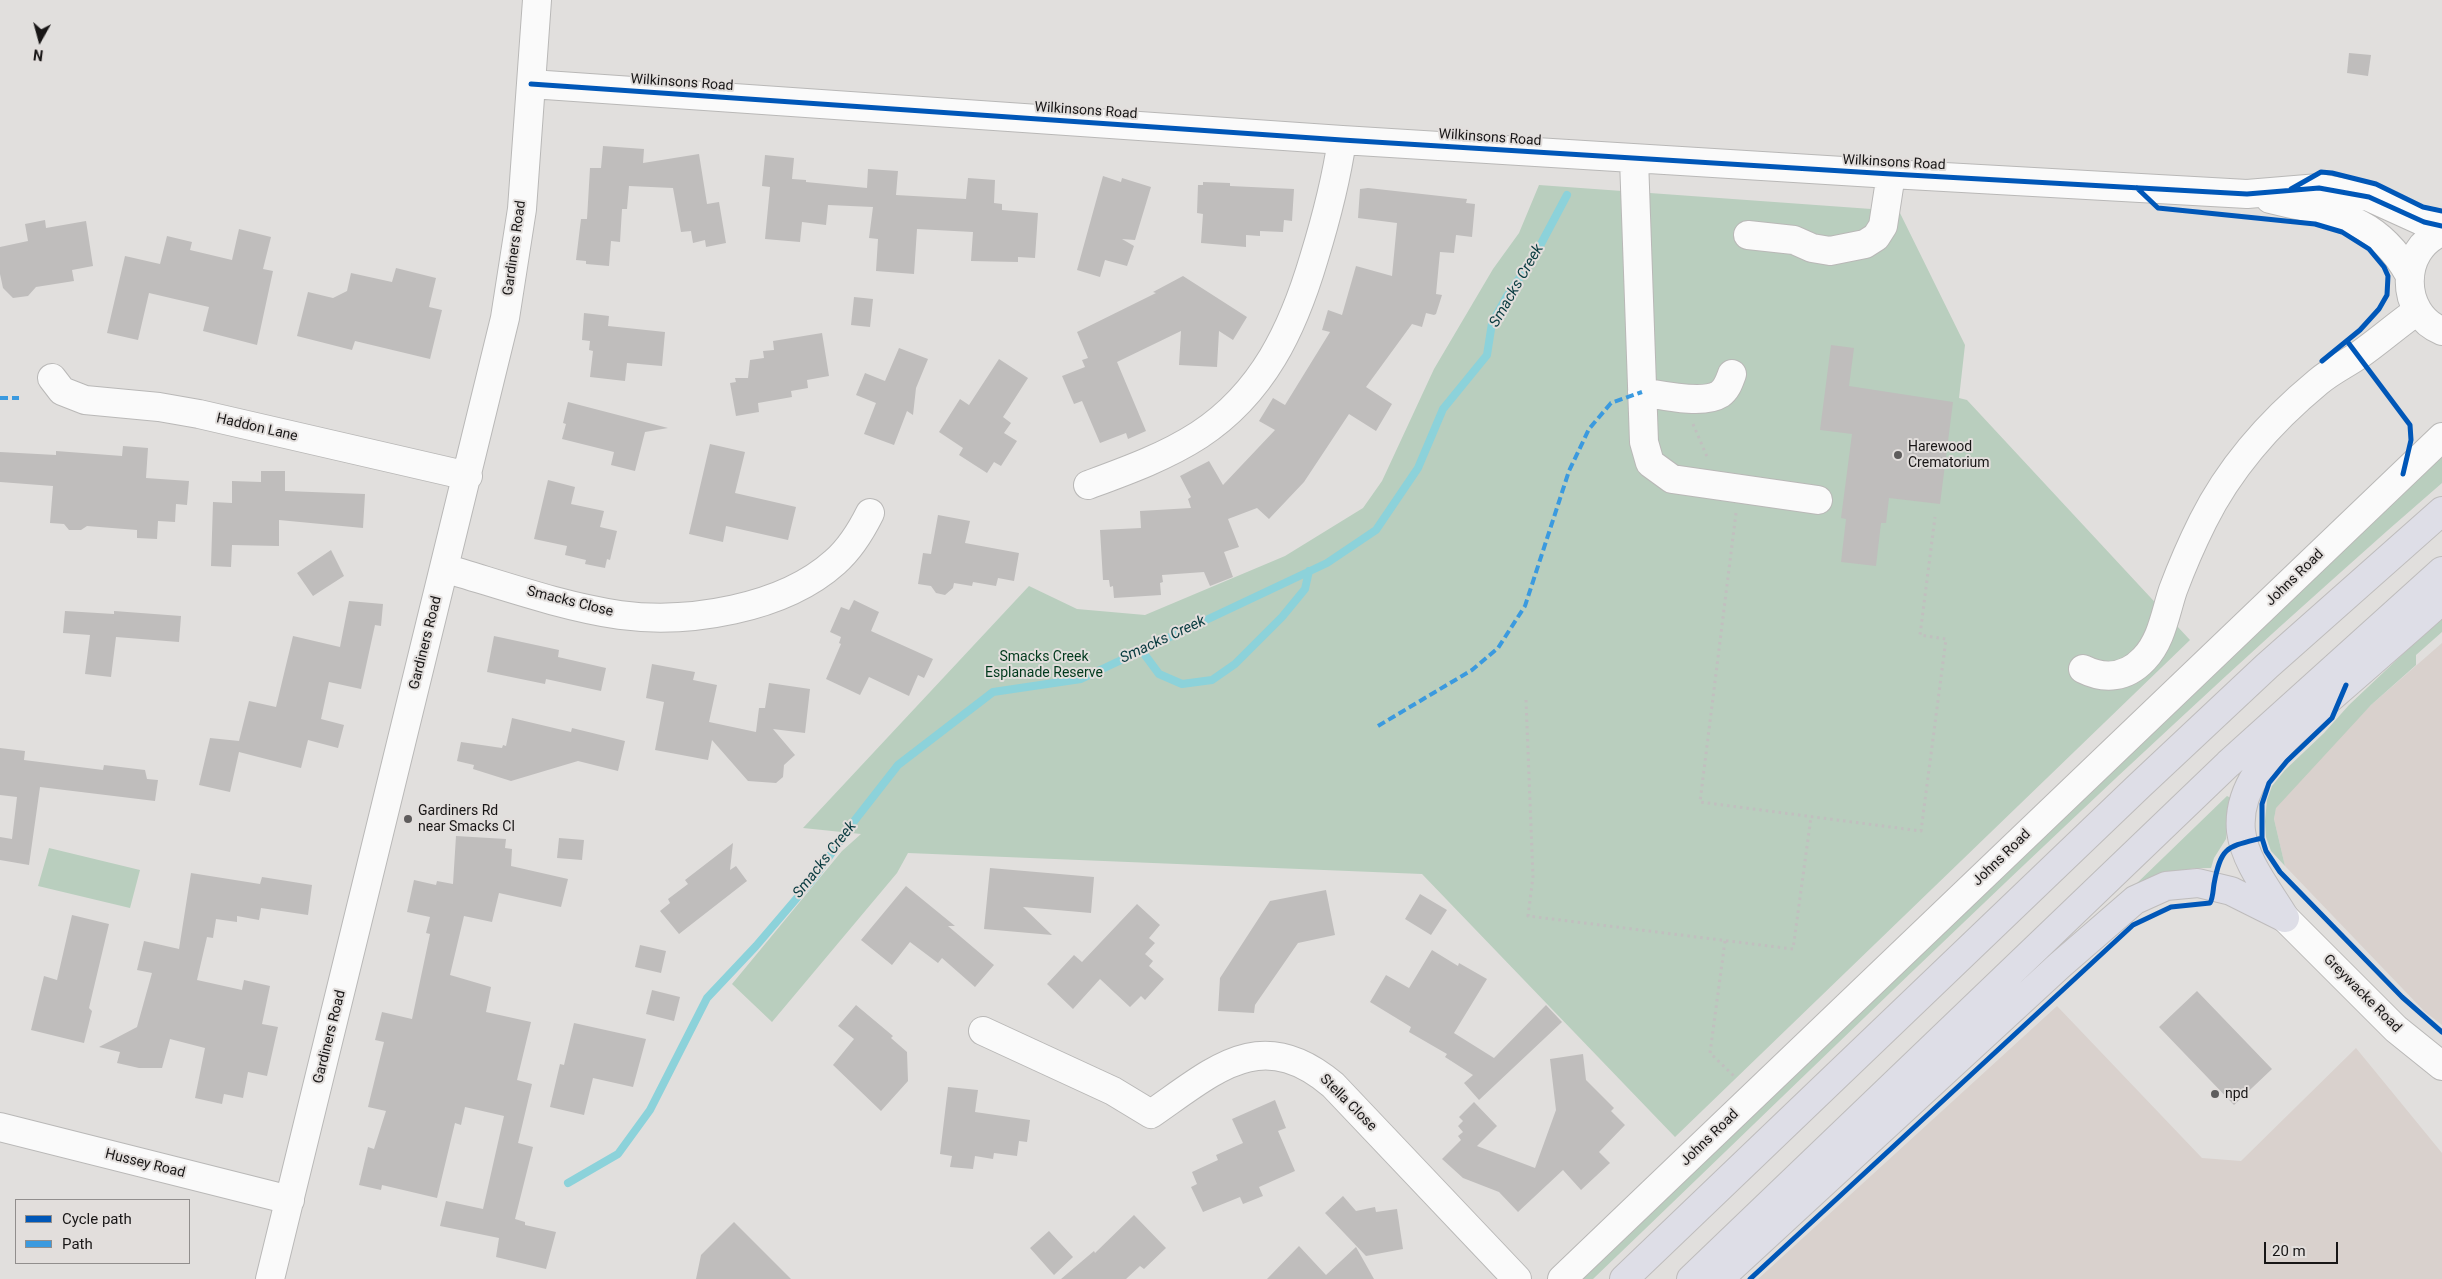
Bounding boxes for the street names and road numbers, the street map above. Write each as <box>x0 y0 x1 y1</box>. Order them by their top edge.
street label: Wilkinsons Road <box>630 71 734 95</box>
street label: Wilkinsons Road <box>1034 99 1138 123</box>
street label: Wilkinsons Road <box>1438 126 1542 150</box>
street label: Wilkinsons Road <box>1842 152 1946 174</box>
street label: Gardiners Road <box>500 199 530 297</box>
street label: Haddon Lane <box>215 410 299 446</box>
street label: Johns Road <box>2263 546 2327 610</box>
street label: Smacks Close <box>525 583 615 621</box>
street label: Gardiners Road <box>406 594 446 692</box>
street label: Johns Road <box>1970 826 2034 890</box>
street label: Greywacke Road <box>2319 951 2405 1037</box>
street label: Gardiners Road <box>310 988 350 1086</box>
street label: Stella Close <box>1316 1071 1380 1135</box>
street label: Johns Road <box>1678 1106 1742 1170</box>
street label: Hussey Road <box>103 1146 187 1182</box>

